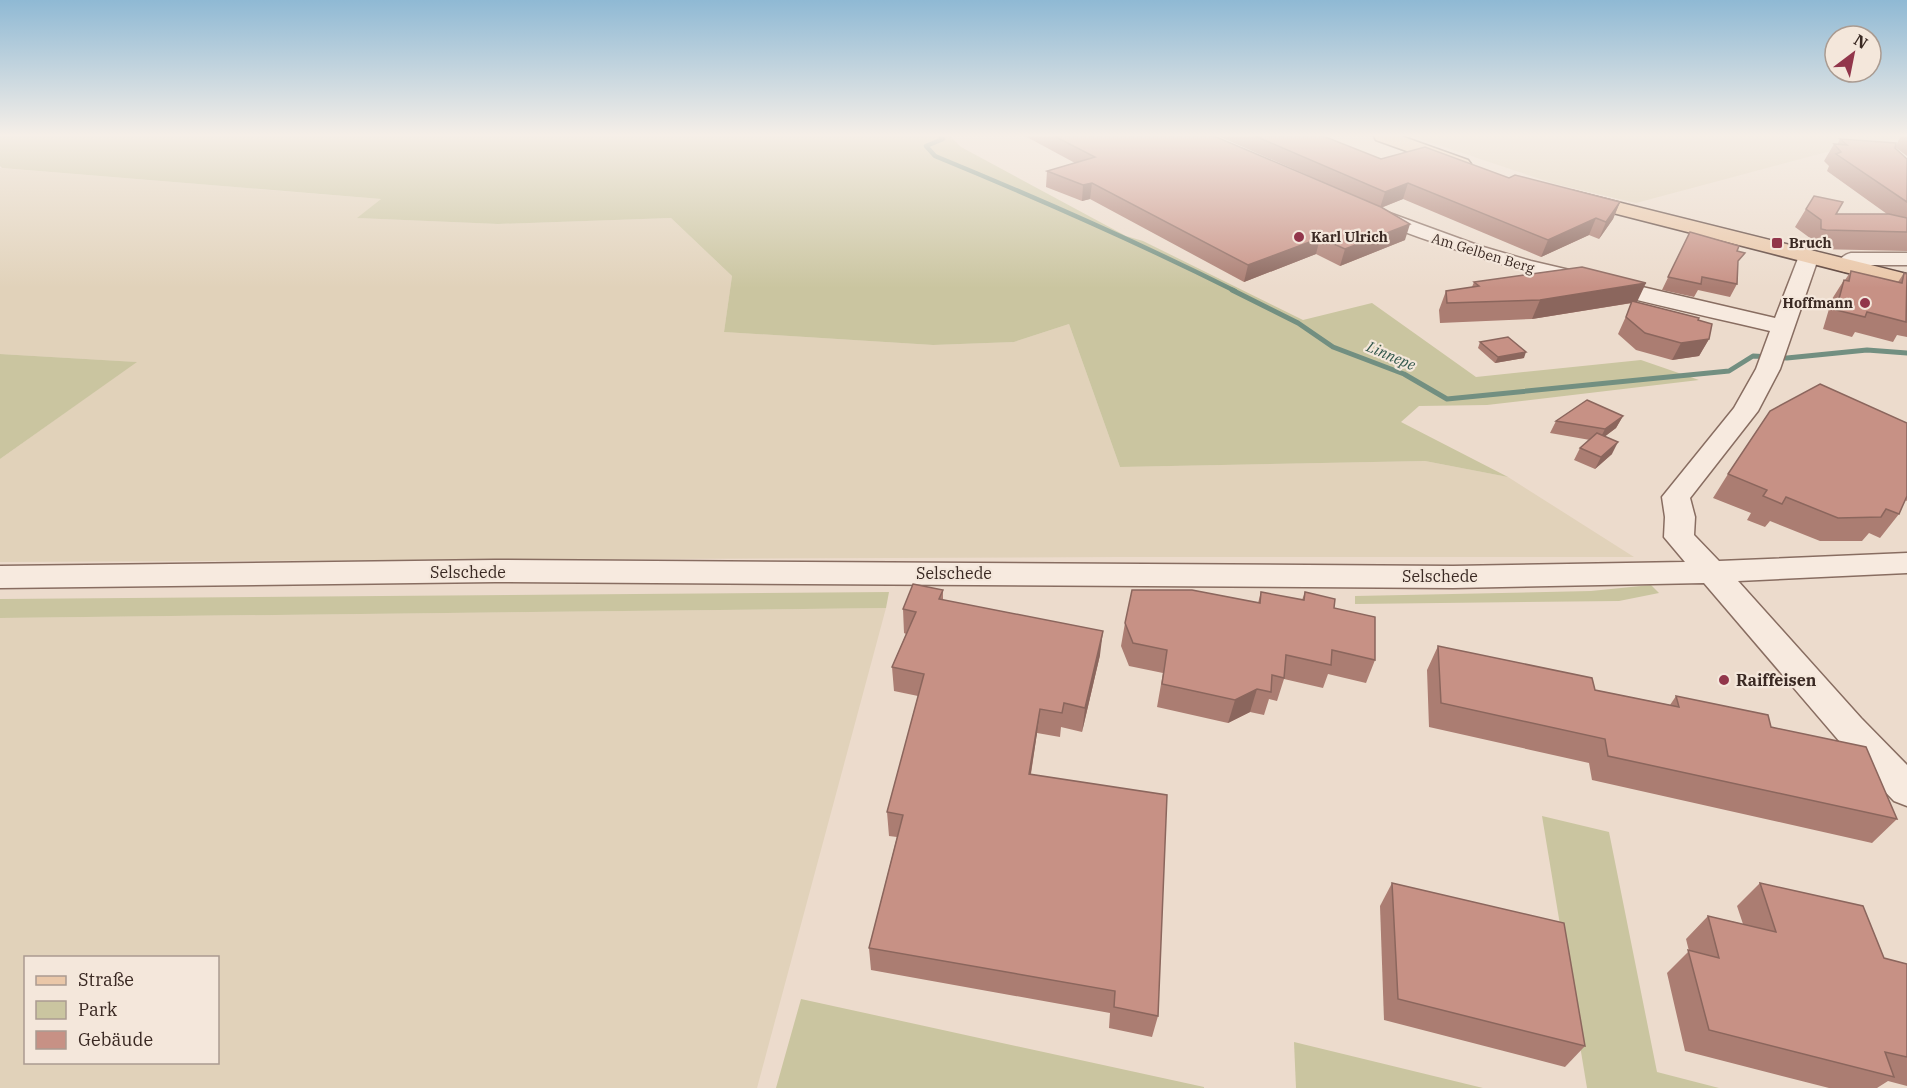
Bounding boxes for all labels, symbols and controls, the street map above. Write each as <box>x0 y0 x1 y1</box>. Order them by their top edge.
north arrow <box>1823 24 1883 84</box>
text: N <box>1850 29 1872 53</box>
place label: Karl Ulrich <box>1311 228 1388 246</box>
street label: Am Gelben Berg <box>1429 229 1537 277</box>
marker: Karl Ulrich <box>1292 230 1306 244</box>
place label: Bruch <box>1789 234 1832 252</box>
marker: Bruch <box>1770 236 1784 250</box>
place label: Hoffmann <box>1783 294 1853 312</box>
marker: Hoffmann <box>1858 296 1872 310</box>
water label: Linnepe <box>1363 336 1419 374</box>
street label: Selschede <box>430 562 506 582</box>
street label: Selschede <box>916 563 992 583</box>
street label: Selschede <box>1402 566 1478 586</box>
place label: Raiffeisen <box>1736 670 1817 690</box>
marker: Raiffeisen <box>1717 673 1731 687</box>
legend <box>24 956 219 1064</box>
text: Straße <box>78 968 134 991</box>
text: Park <box>78 998 118 1021</box>
text: Gebäude <box>78 1028 153 1051</box>

